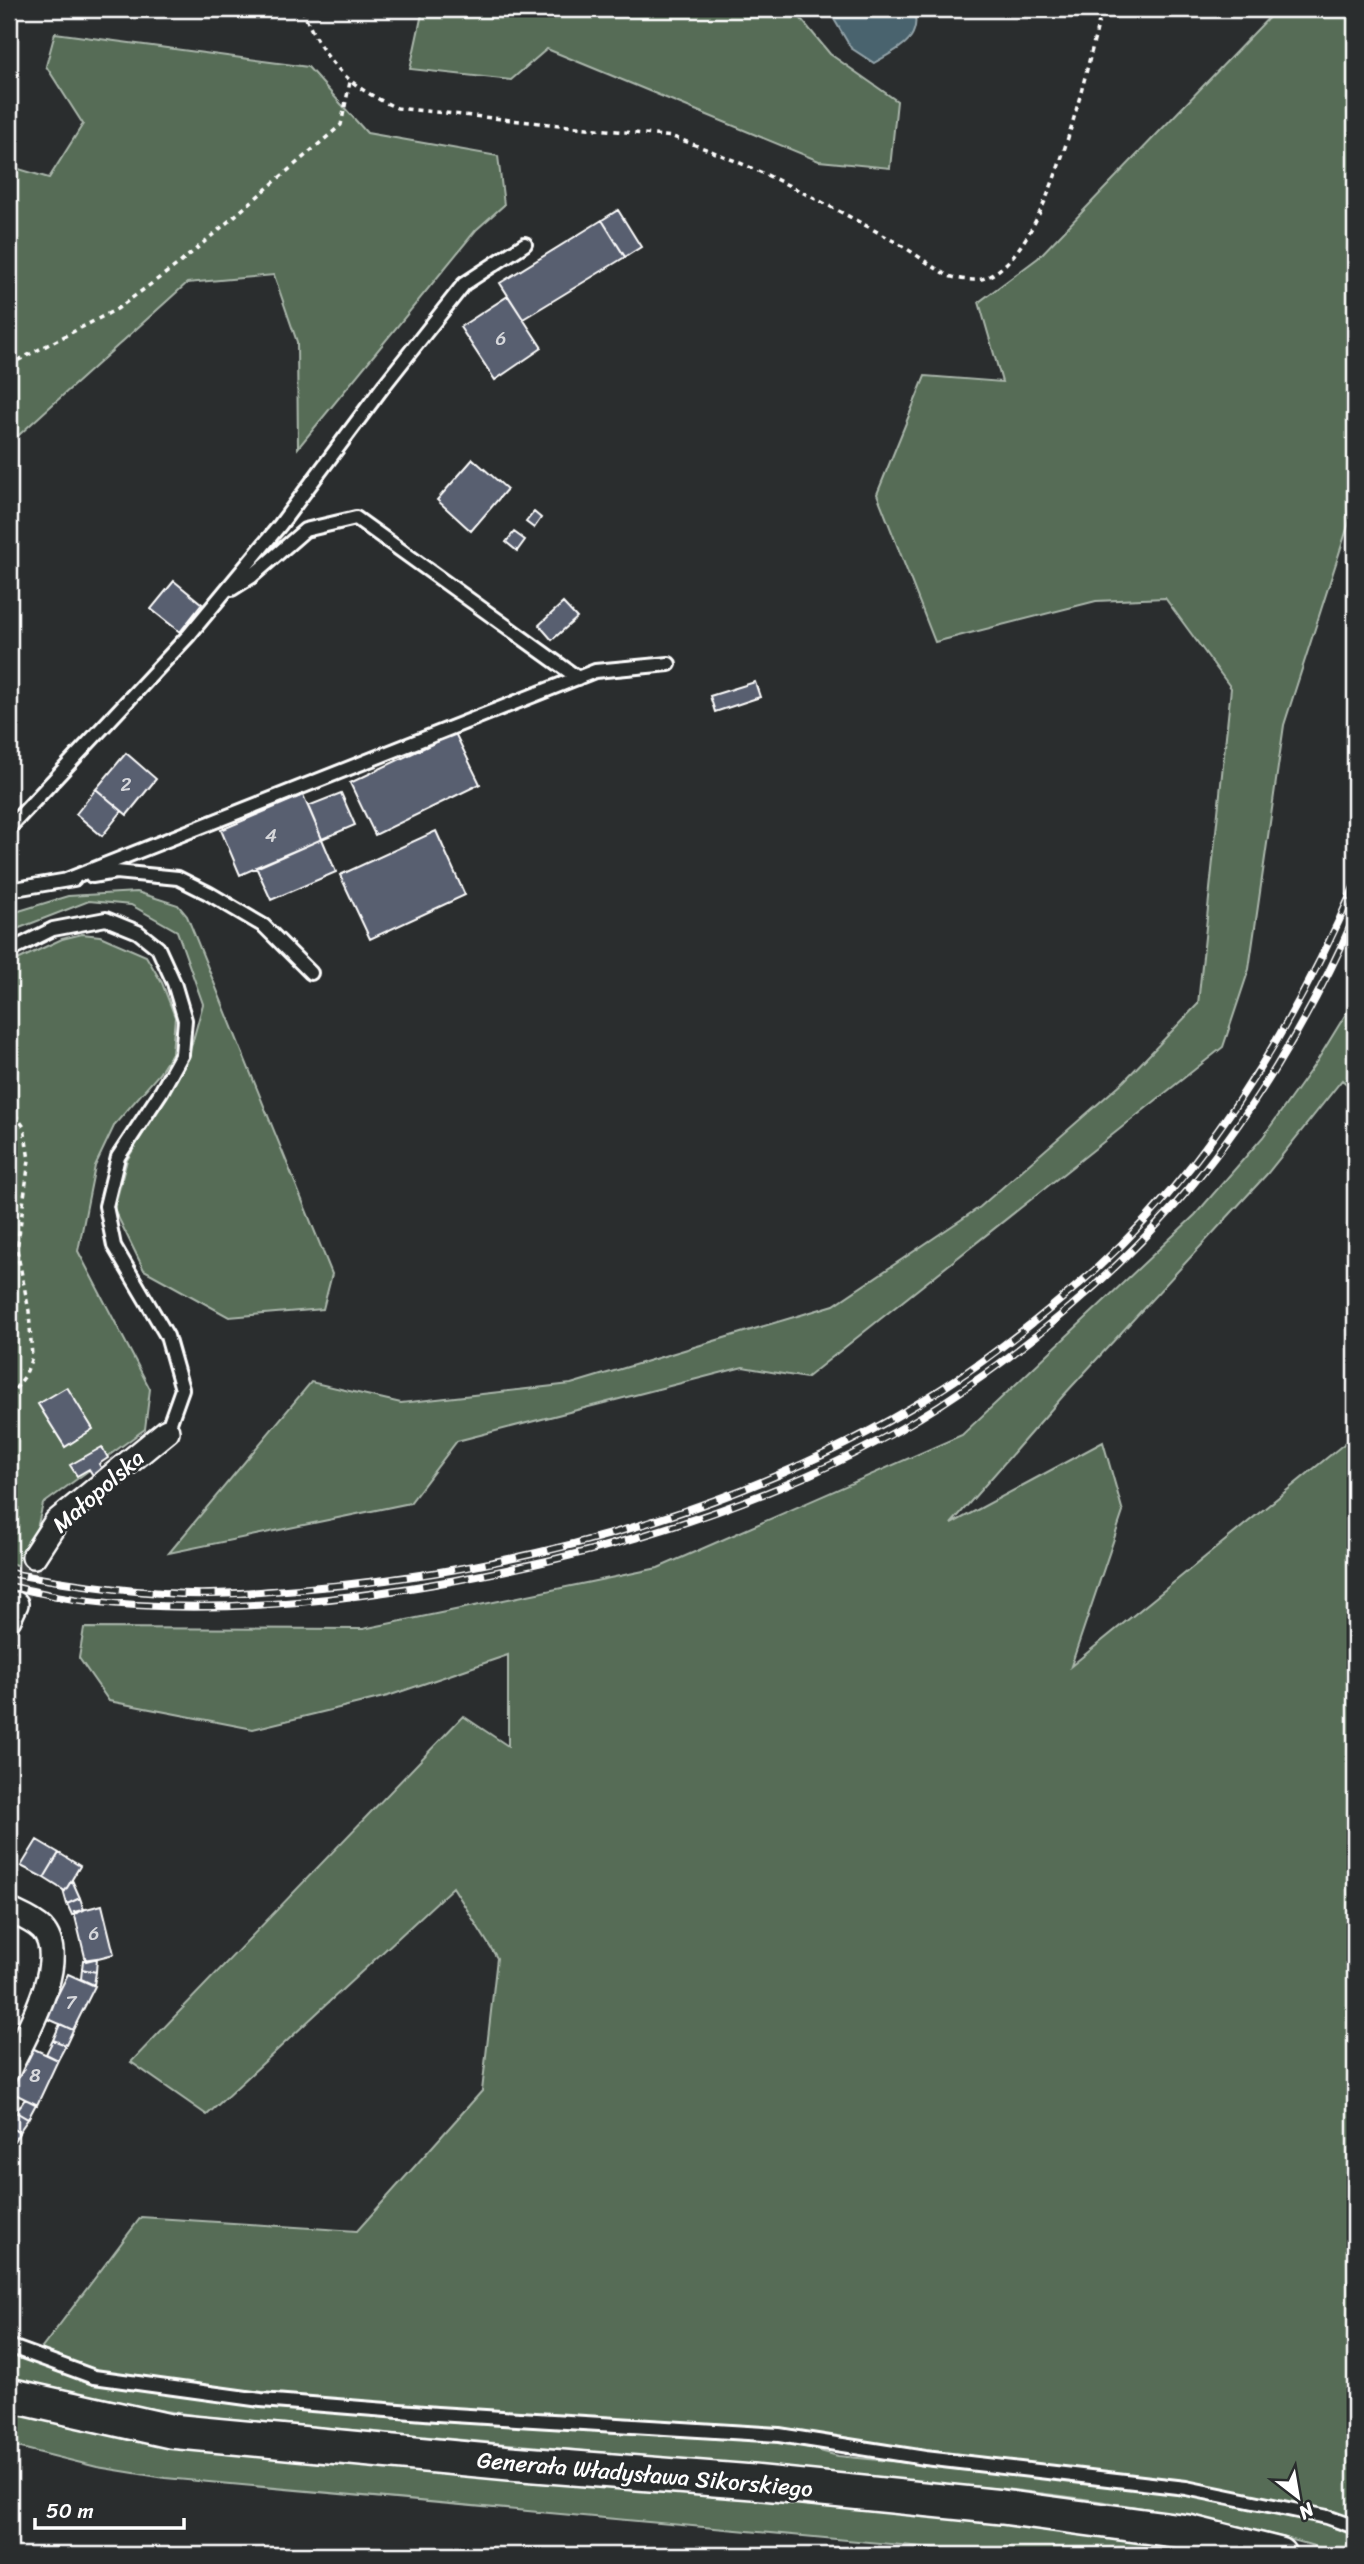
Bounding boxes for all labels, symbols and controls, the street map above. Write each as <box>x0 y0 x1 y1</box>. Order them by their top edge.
house number: 6 <box>496 322 506 355</box>
house number: 2 <box>121 768 132 801</box>
house number: 4 <box>265 819 277 852</box>
street label: Małopolska <box>42 1439 154 1544</box>
house number: 6 <box>89 1917 99 1950</box>
house number: 7 <box>66 1986 78 2019</box>
house number: 8 <box>29 2059 41 2092</box>
street label: Generała Władysława Sikorskiego <box>475 2439 815 2510</box>
north arrow <box>1262 2462 1332 2532</box>
scale bar <box>35 2487 184 2531</box>
text: 50 m <box>46 2492 94 2530</box>
text: N <box>1292 2493 1321 2529</box>

